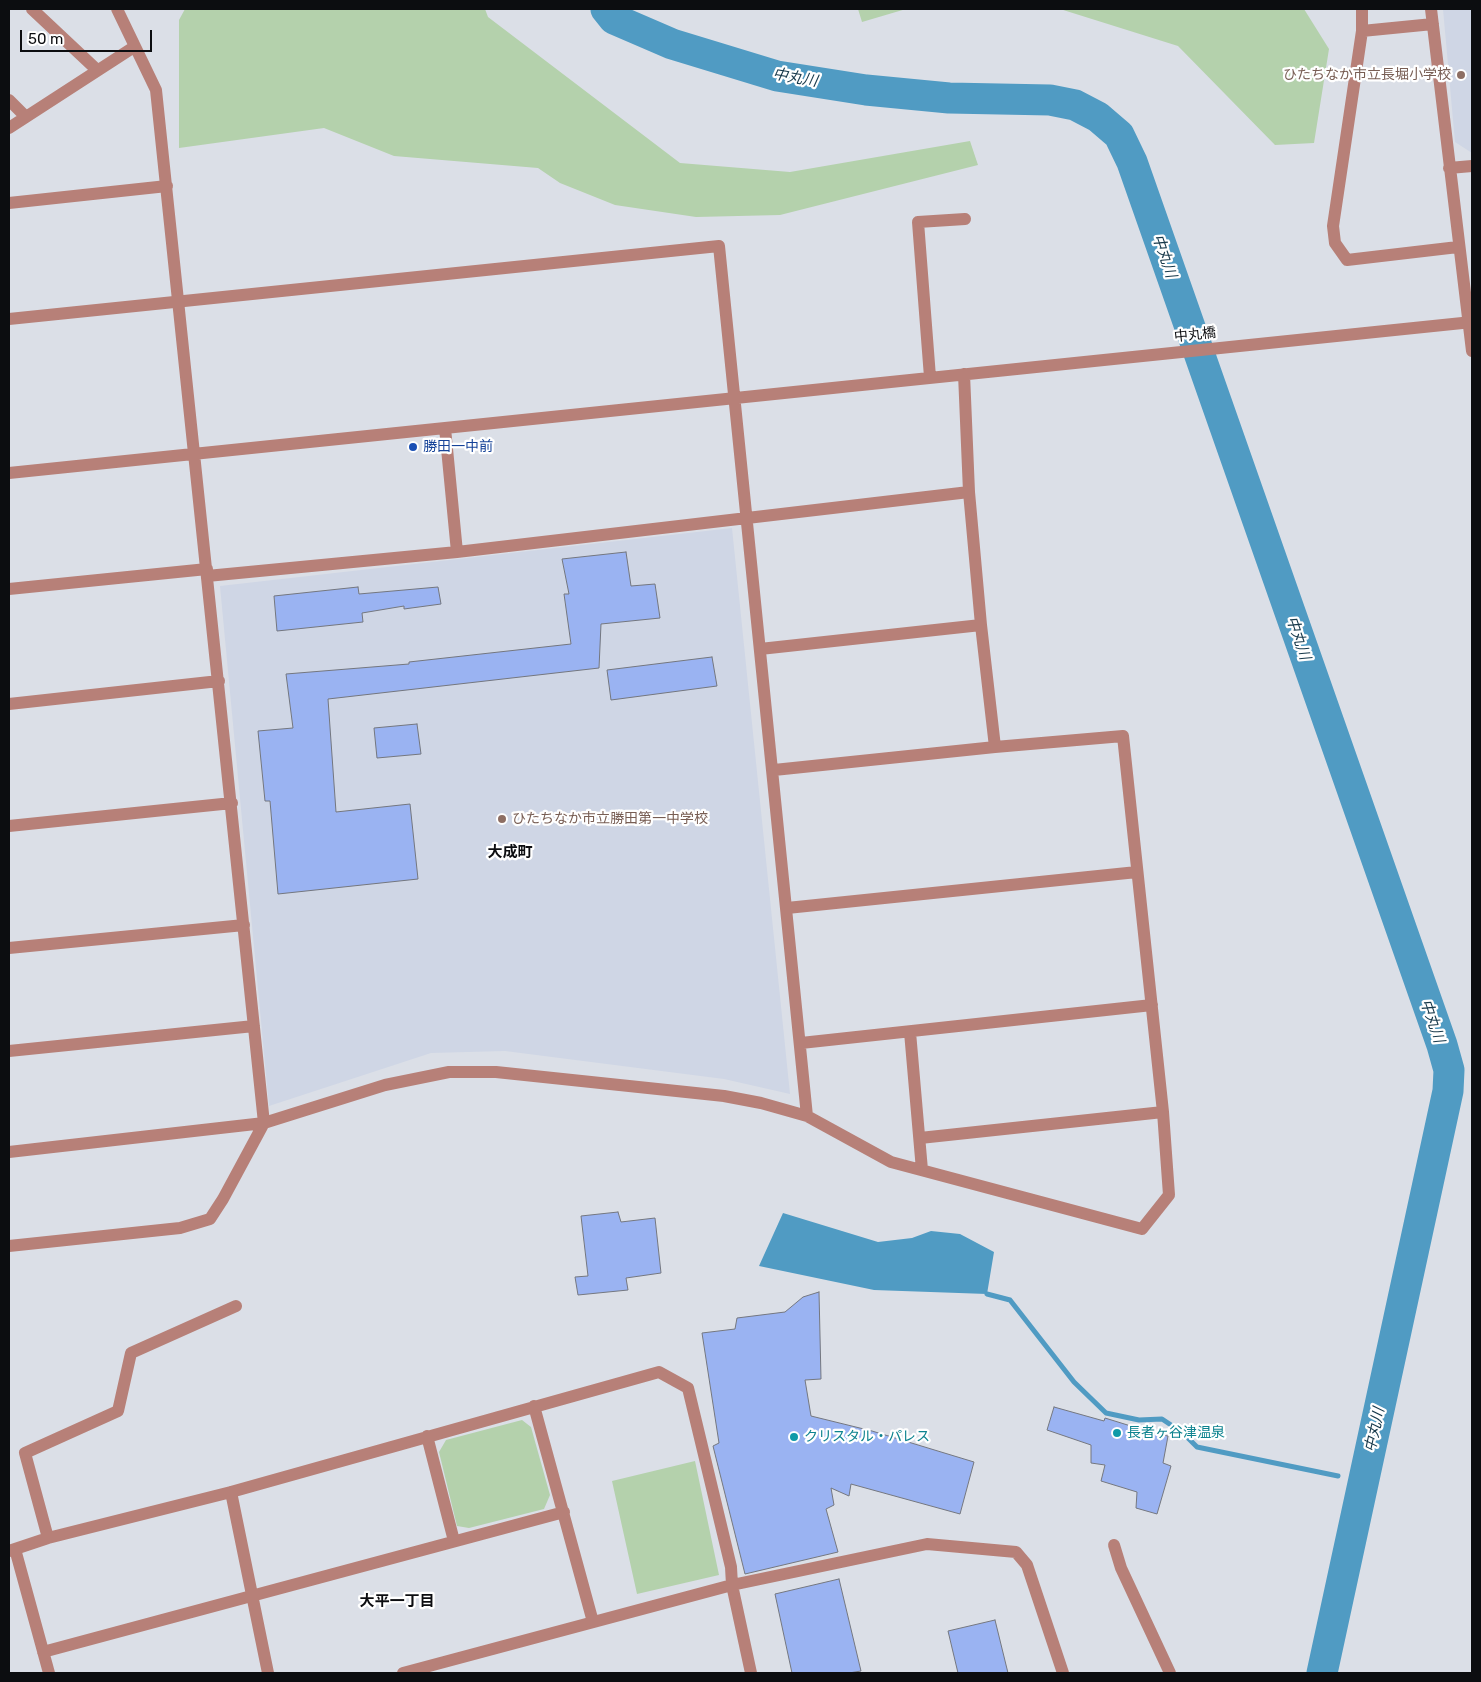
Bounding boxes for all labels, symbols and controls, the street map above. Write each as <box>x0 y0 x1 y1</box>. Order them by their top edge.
scale bar <box>22 20 155 52</box>
text: 50 m <box>28 30 63 48</box>
water label: 中丸川 <box>771 65 819 91</box>
place label: ひたちなか市立長堀小学校 <box>1283 67 1451 83</box>
marker: ひたちなか市立長堀小学校 <box>1455 69 1467 81</box>
water label: 中丸川 <box>1148 232 1180 280</box>
street label: 中丸橋 <box>1173 324 1217 346</box>
place label: 勝田一中前 <box>423 439 493 455</box>
marker: 勝田一中前 <box>407 441 419 453</box>
water label: 中丸川 <box>1282 614 1314 662</box>
place label: ひたちなか市立勝田第一中学校 <box>512 811 708 827</box>
marker: ひたちなか市立勝田第一中学校 <box>496 813 508 825</box>
district label: 大成町 <box>488 844 532 862</box>
water label: 中丸川 <box>1416 997 1448 1045</box>
water label: 中丸川 <box>1362 1406 1388 1454</box>
place label: 長者ヶ谷津温泉 <box>1127 1425 1225 1441</box>
marker: 長者ヶ谷津温泉 <box>1111 1427 1123 1439</box>
place label: クリスタル・パレス <box>804 1429 930 1445</box>
marker: クリスタル・パレス <box>788 1431 800 1443</box>
district label: 大平一丁目 <box>360 1593 434 1611</box>

